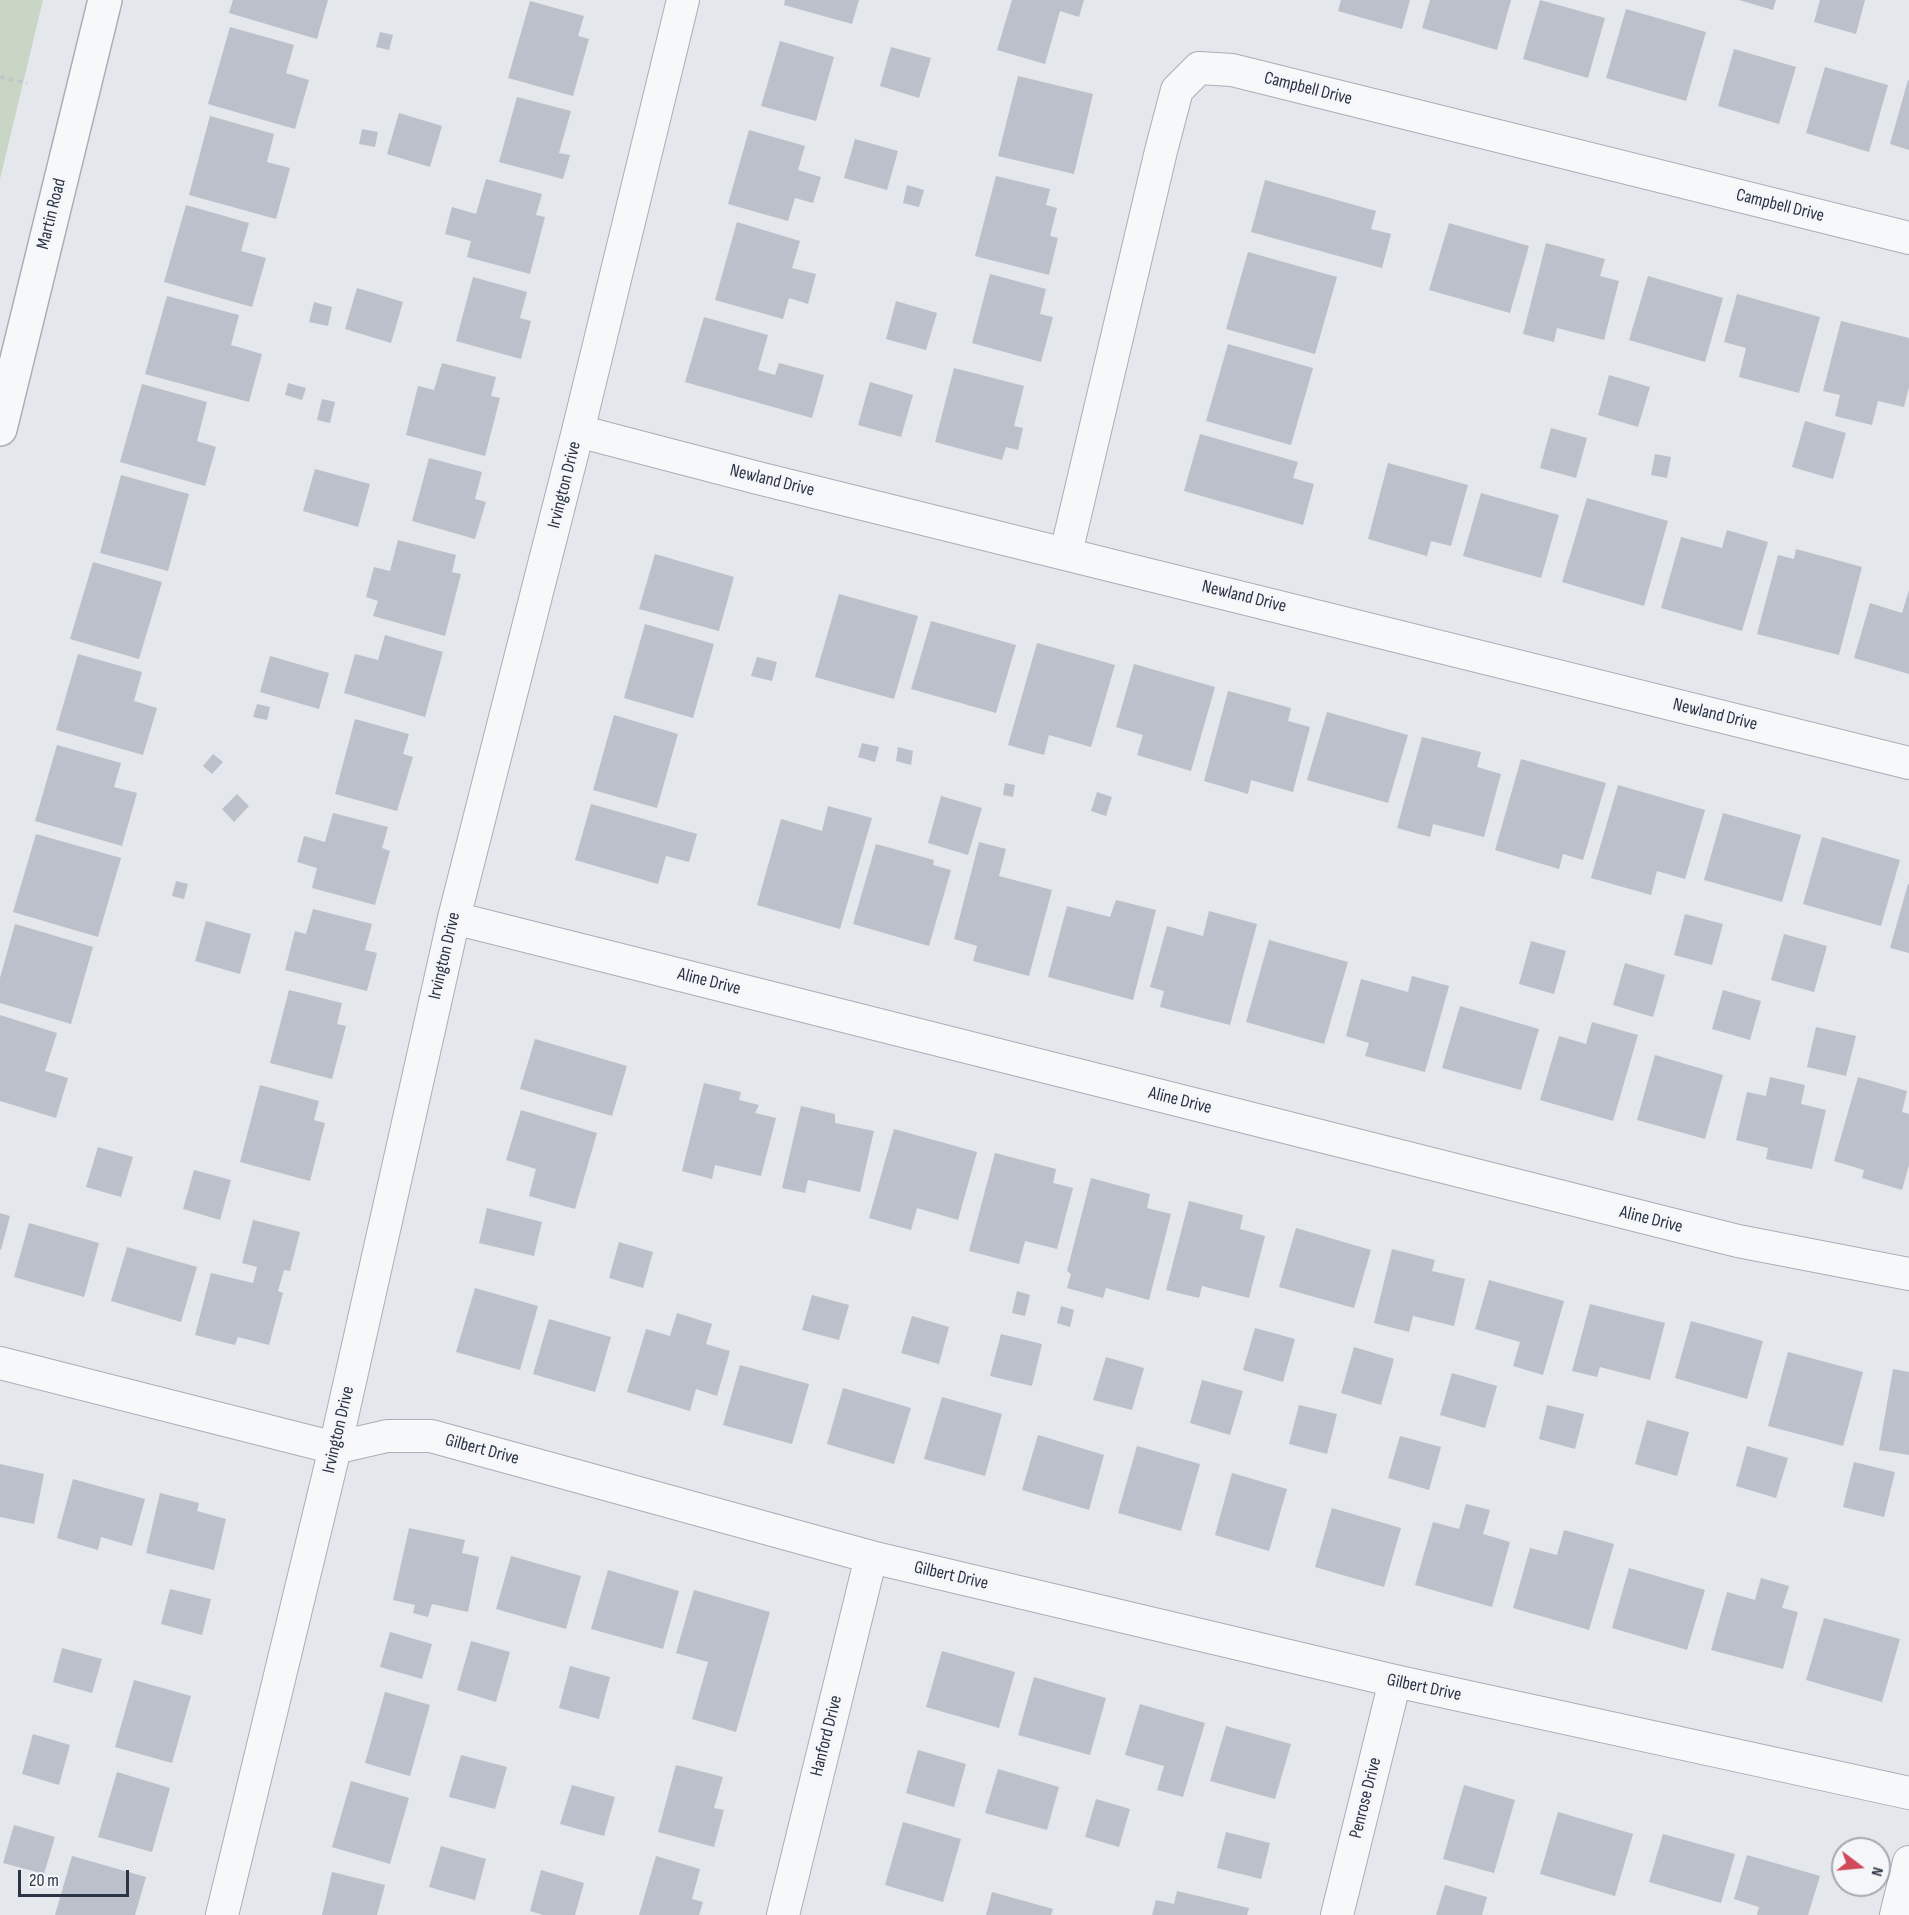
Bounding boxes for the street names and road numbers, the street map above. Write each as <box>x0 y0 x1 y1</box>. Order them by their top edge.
street label: Campbell Drive <box>1262 68 1354 110</box>
street label: Martin Road <box>33 176 71 252</box>
street label: Campbell Drive <box>1734 185 1826 227</box>
street label: Irvington Drive <box>544 439 586 531</box>
street label: Newland Drive <box>728 460 816 502</box>
street label: Newland Drive <box>1200 576 1288 618</box>
street label: Newland Drive <box>1671 694 1759 736</box>
street label: Irvington Drive <box>424 910 466 1002</box>
street label: Aline Drive <box>675 964 743 1000</box>
street label: Aline Drive <box>1146 1083 1214 1119</box>
street label: Aline Drive <box>1617 1202 1685 1238</box>
street label: Irvington Drive <box>318 1384 360 1476</box>
street label: Gilbert Drive <box>443 1430 521 1470</box>
street label: Gilbert Drive <box>912 1557 990 1595</box>
street label: Gilbert Drive <box>1385 1670 1463 1706</box>
street label: Hanford Drive <box>807 1693 847 1779</box>
street label: Penrose Drive <box>1345 1755 1387 1841</box>

